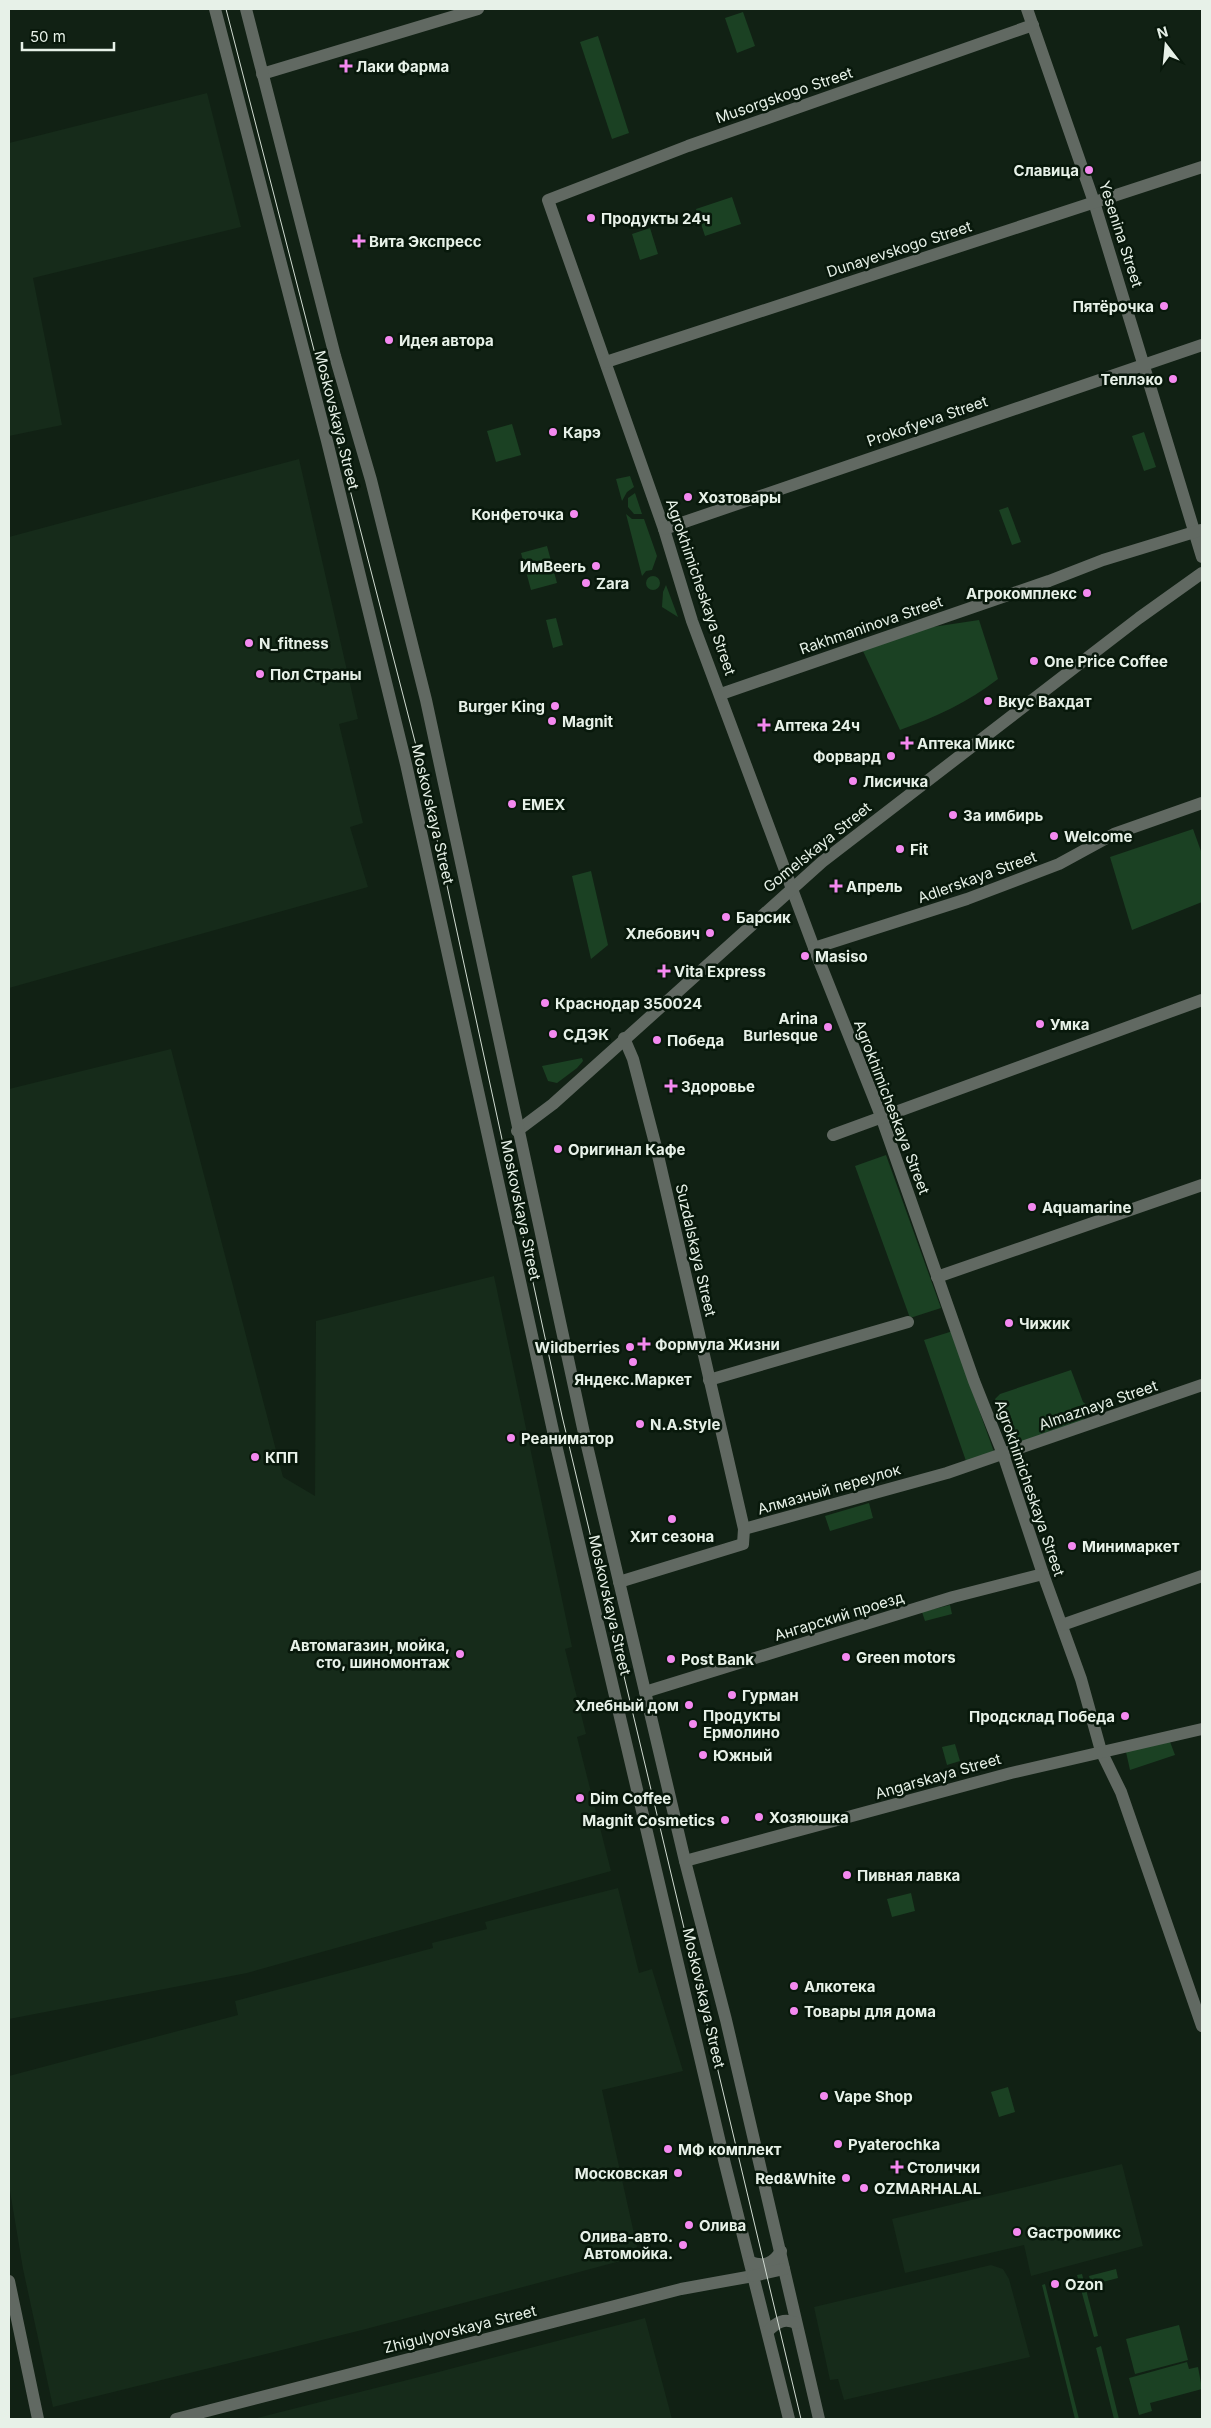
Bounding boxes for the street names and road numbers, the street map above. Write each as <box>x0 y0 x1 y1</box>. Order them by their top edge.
street label: Musorgskogo Street <box>713 63 855 127</box>
street label: Yesenina Street <box>1095 178 1147 290</box>
street label: Dunayevskogo Street <box>824 217 974 281</box>
street label: Moskovskaya Street <box>310 348 364 492</box>
street label: Prokofyeva Street <box>864 391 990 451</box>
street label: Agrokhimicheskaya Street <box>662 496 740 678</box>
street label: Rakhmaninova Street <box>797 592 945 658</box>
street label: Moskovskaya Street <box>408 742 458 886</box>
street label: Gomelskaya Street <box>759 798 875 896</box>
street label: Adlerskaya Street <box>915 847 1039 907</box>
street label: Agrokhimicheskaya Street <box>850 1017 934 1197</box>
street label: Moskovskaya Street <box>497 1138 545 1282</box>
street label: Suzdalskaya Street <box>672 1182 721 1318</box>
street label: Almaznaya Street <box>1036 1376 1160 1434</box>
street label: Agrokhimicheskaya Street <box>991 1397 1069 1579</box>
street label: Алмазный переулок <box>755 1459 903 1519</box>
street label: Moskovskaya Street <box>585 1533 635 1677</box>
street label: Ангарский проезд <box>772 1587 906 1645</box>
street label: Angarskaya Street <box>873 1749 1003 1803</box>
street label: Moskovskaya Street <box>679 1926 729 2070</box>
street label: Zhigulyovskaya Street <box>382 2301 538 2357</box>

